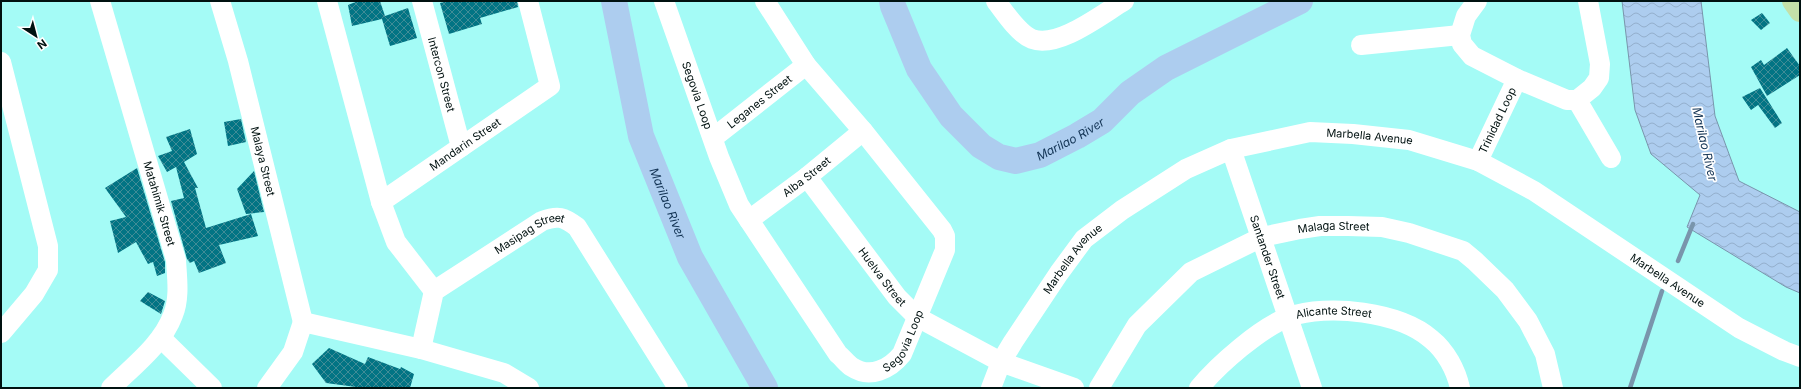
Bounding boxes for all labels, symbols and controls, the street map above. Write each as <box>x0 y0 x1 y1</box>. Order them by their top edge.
north arrow <box>16 16 56 56</box>
street label: Intercon Street <box>425 35 458 114</box>
text: N <box>34 36 49 52</box>
street label: Segovia Loop <box>679 60 716 131</box>
street label: Leganes Street <box>724 72 795 131</box>
street label: Trinidad Loop <box>1476 85 1519 156</box>
water label: Marilao River <box>1689 106 1721 183</box>
water label: Marilao River <box>1033 114 1107 163</box>
street label: Mandarin Street <box>427 115 504 174</box>
street label: Malaya Street <box>248 125 278 198</box>
street label: Marbella Avenue <box>1326 126 1415 148</box>
street label: Alba Street <box>780 153 834 200</box>
street label: Matahimik Street <box>140 159 179 248</box>
water label: Marilao River <box>647 165 689 241</box>
street label: Masipag Street <box>492 210 567 257</box>
street label: Santander Street <box>1247 213 1288 301</box>
street label: Malaga Street <box>1297 219 1370 236</box>
street label: Marbella Avenue <box>1040 221 1105 296</box>
street label: Huelva Street <box>855 245 909 309</box>
street label: Marbella Avenue <box>1628 250 1708 310</box>
street label: Alicante Street <box>1294 303 1373 322</box>
street label: Segovia Loop <box>880 308 927 375</box>

